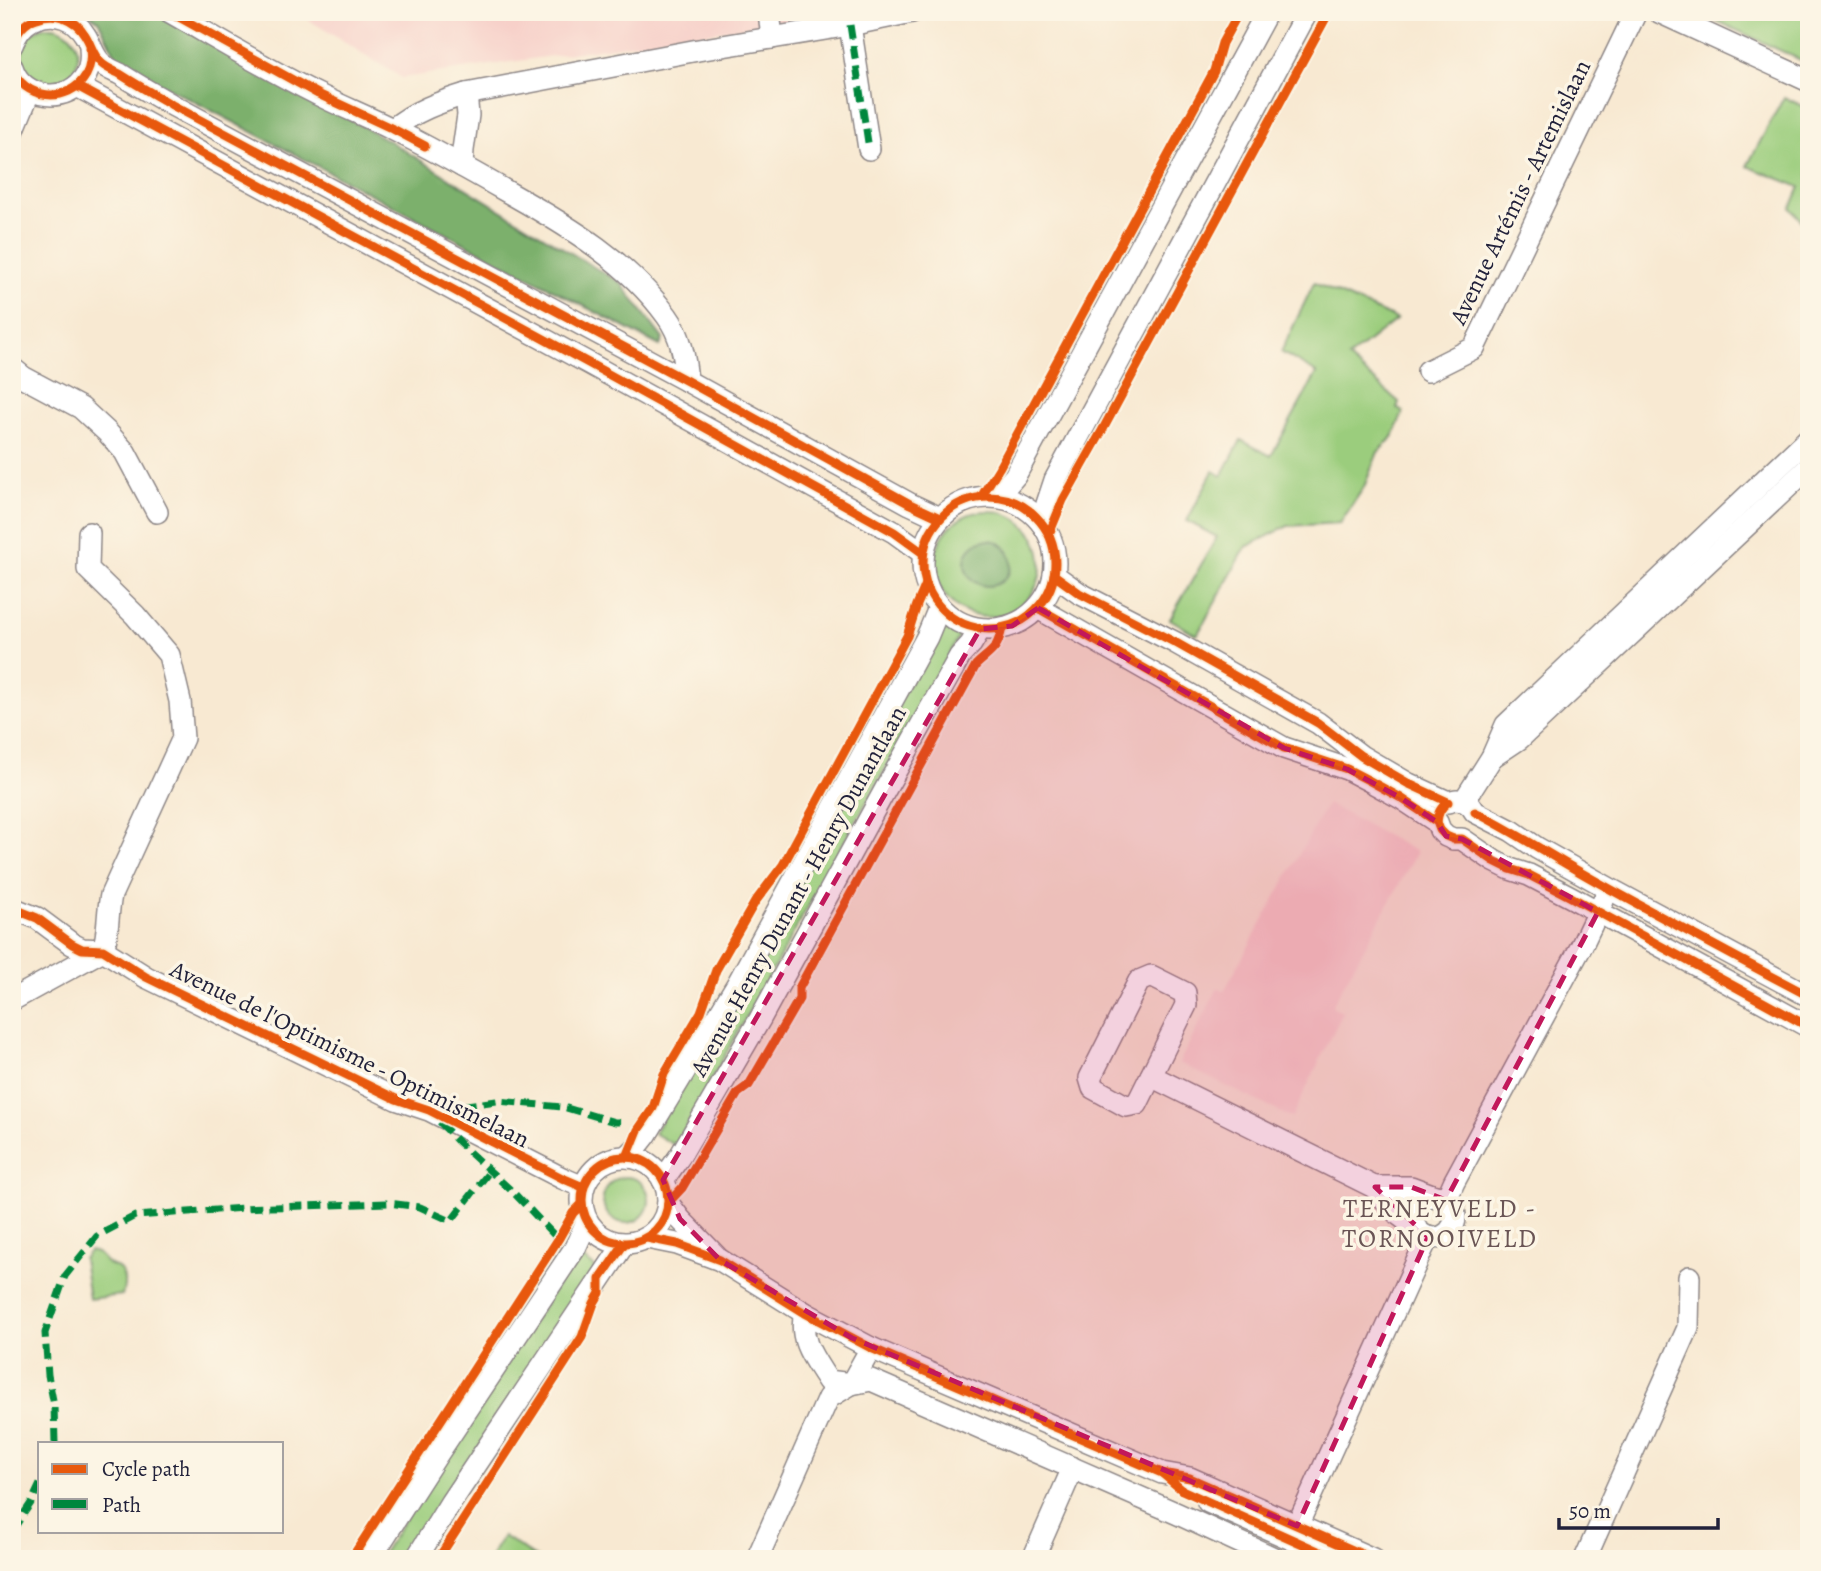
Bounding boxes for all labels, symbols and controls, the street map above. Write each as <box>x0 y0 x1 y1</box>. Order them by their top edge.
street label: Avenue Artémis - Artemislaan <box>1441 54 1598 331</box>
street label: Avenue Henry Dunant - Henry Dunantlaan <box>682 700 914 1083</box>
street label: Avenue de l'Optimisme - Optimismelaan <box>164 952 535 1155</box>
district label: TERNEYVELD - TORNOOIVELD <box>1342 1191 1538 1256</box>
legend <box>38 1442 284 1532</box>
text: Cycle path <box>102 1455 191 1483</box>
scale bar <box>1559 1487 1718 1531</box>
text: Path <box>102 1491 141 1519</box>
text: 50 m <box>1569 1497 1611 1525</box>

